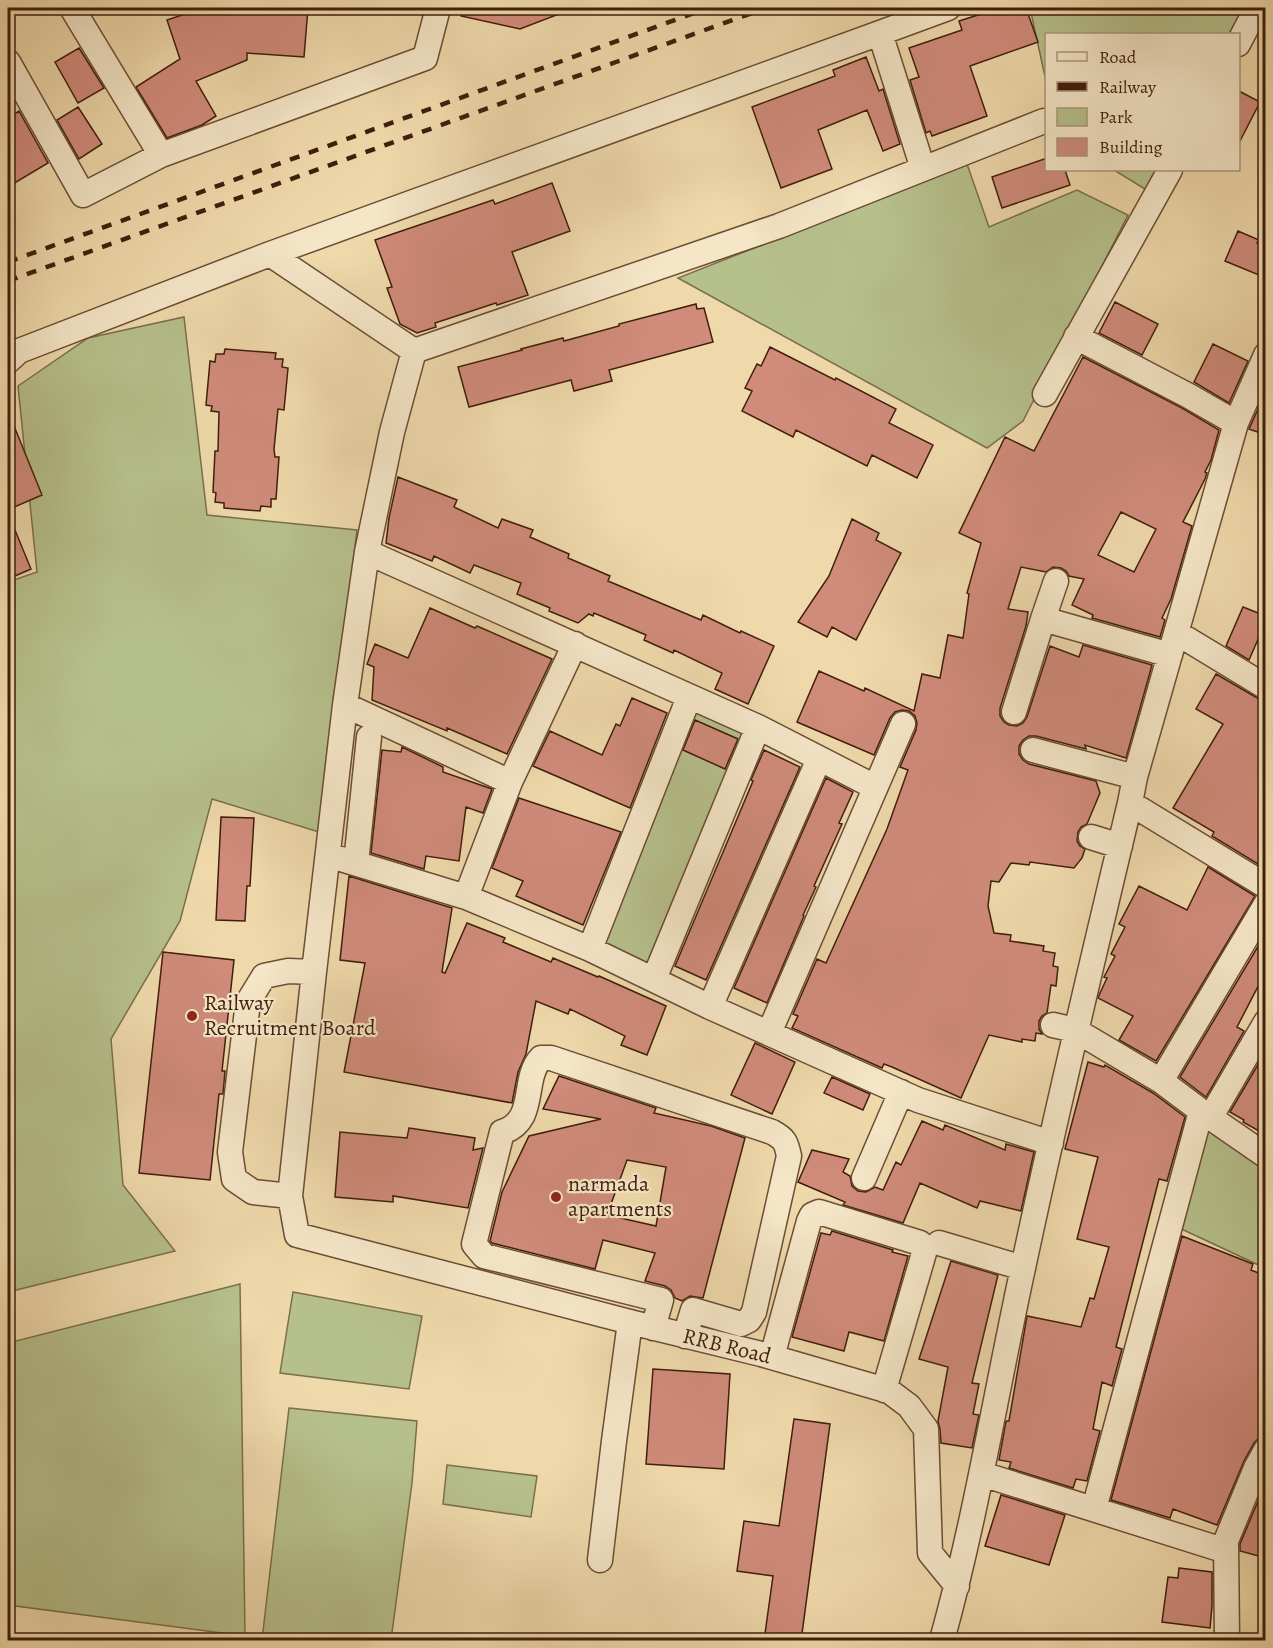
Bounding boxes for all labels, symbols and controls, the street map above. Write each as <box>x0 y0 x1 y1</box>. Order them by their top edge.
legend <box>1045 33 1240 171</box>
text: Road <box>1099 45 1137 69</box>
text: Railway <box>1099 75 1157 99</box>
text: Park <box>1099 105 1133 129</box>
text: Building <box>1099 135 1163 159</box>
place label: Railway Recruitment Board <box>204 988 376 1043</box>
marker: Railway Recruitment Board <box>185 1009 199 1023</box>
place label: narmada apartments <box>568 1169 672 1224</box>
marker: narmada apartments <box>549 1190 563 1204</box>
street label: RRB Road <box>680 1321 775 1372</box>

